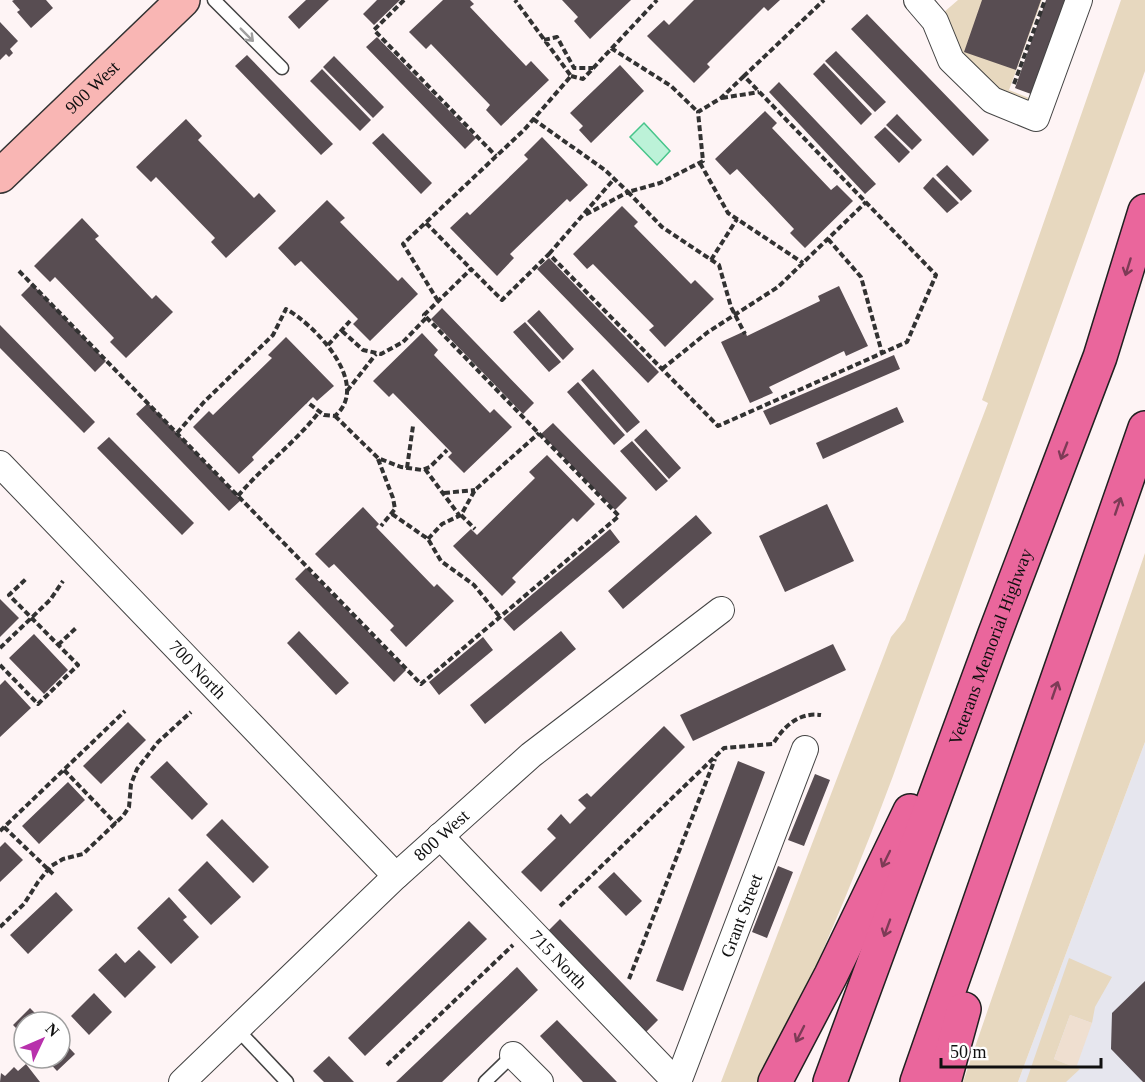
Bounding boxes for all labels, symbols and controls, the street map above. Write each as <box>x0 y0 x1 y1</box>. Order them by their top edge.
one-way arrow <box>240 27 255 42</box>
street label: 900 West <box>61 57 123 118</box>
one-way arrow <box>1122 257 1133 276</box>
one-way arrow <box>1058 442 1069 460</box>
one-way arrow <box>1114 497 1125 515</box>
street label: Veterans Memorial Highway <box>945 546 1036 748</box>
street label: 700 North <box>165 636 230 703</box>
one-way arrow <box>1050 681 1061 700</box>
street label: 800 West <box>410 806 473 865</box>
one-way arrow <box>880 850 892 868</box>
street label: Grant Street <box>716 871 766 960</box>
one-way arrow <box>880 918 891 937</box>
street label: 715 North <box>526 926 591 993</box>
north arrow <box>12 1010 72 1070</box>
text: N <box>42 1020 63 1040</box>
one-way arrow <box>794 1025 805 1043</box>
scale bar <box>941 1031 1102 1069</box>
text: 50 m <box>950 1042 987 1062</box>

